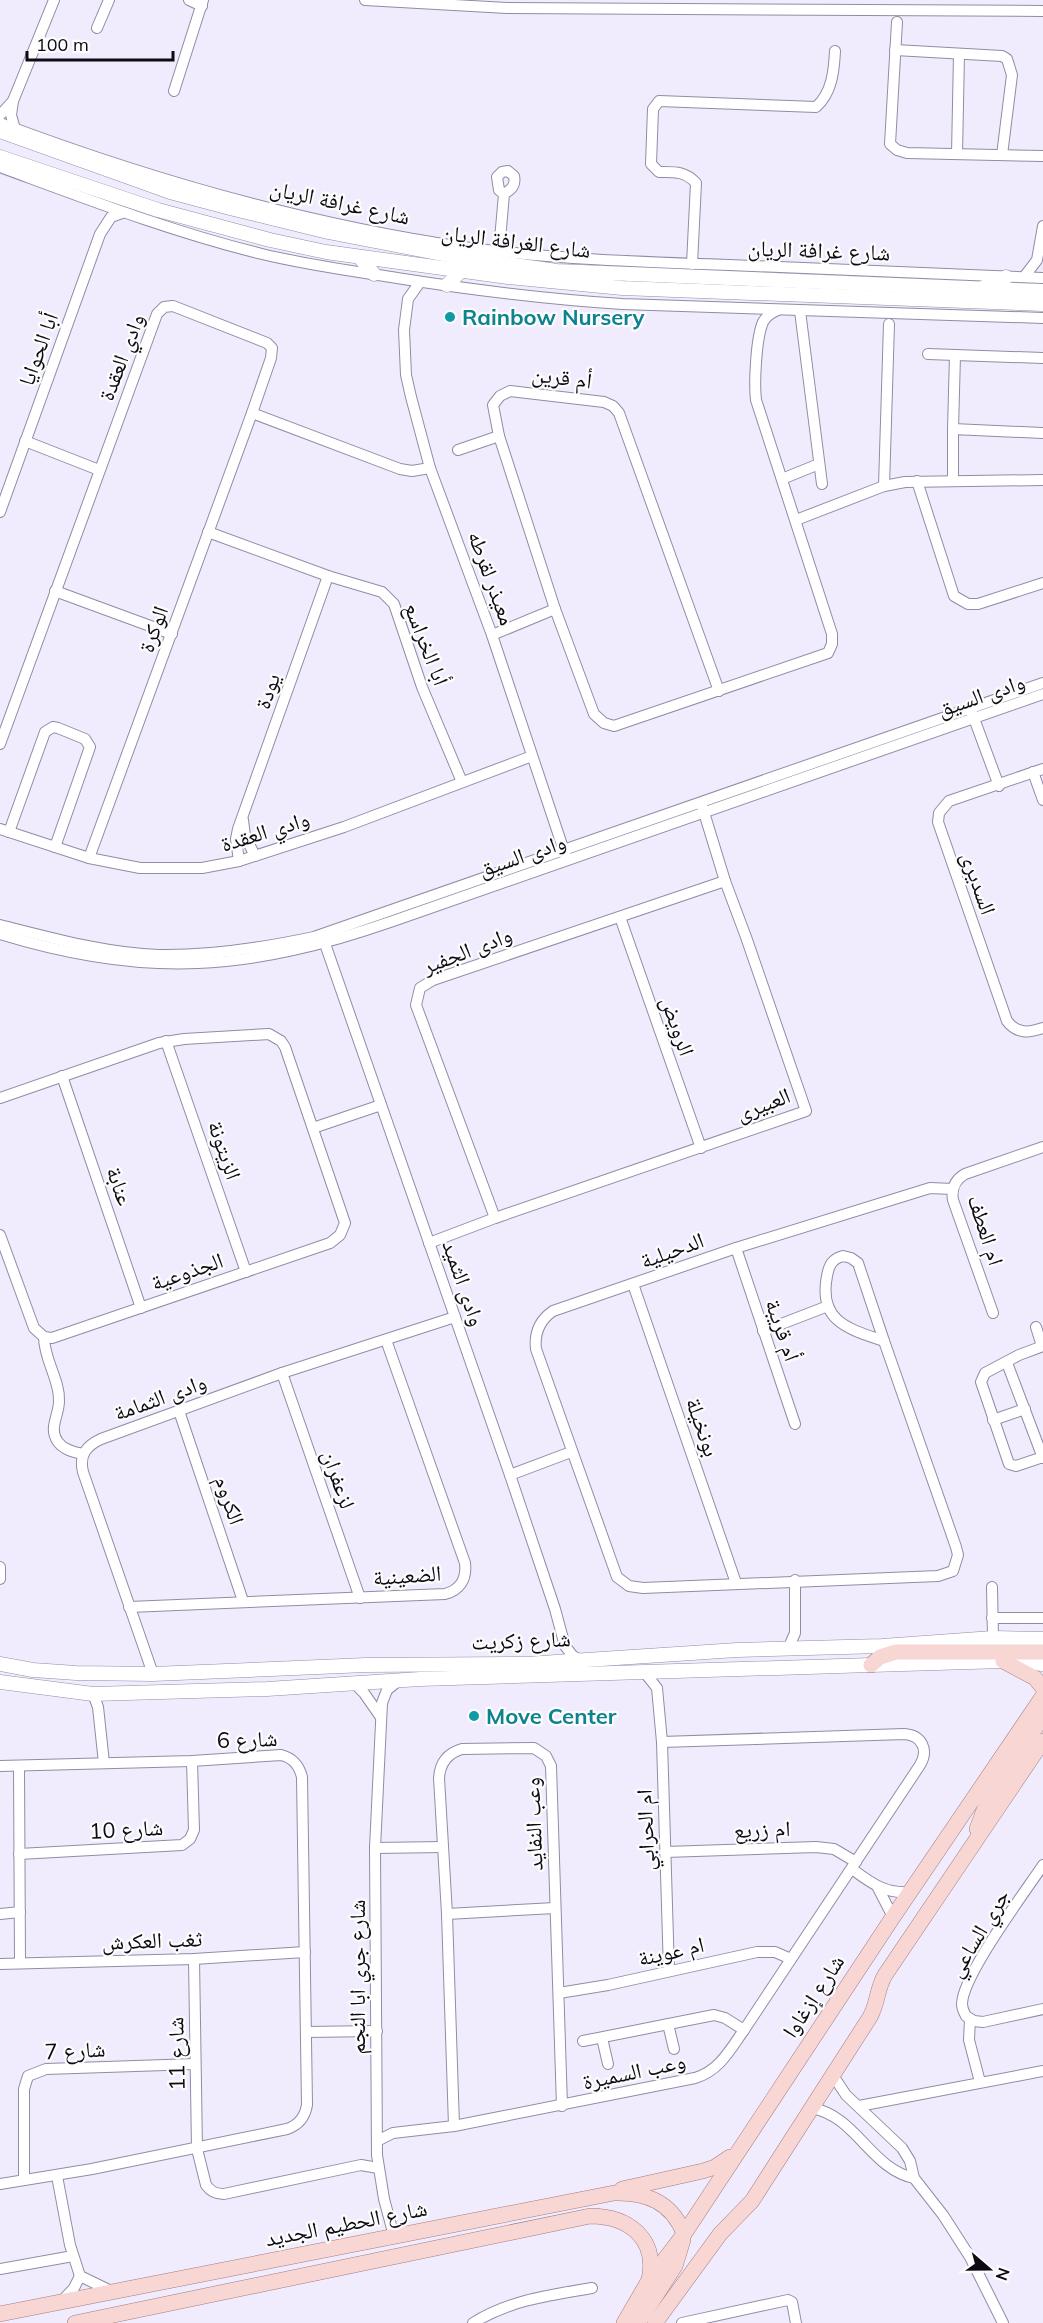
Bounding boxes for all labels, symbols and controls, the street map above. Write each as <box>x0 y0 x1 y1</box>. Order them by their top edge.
scale bar <box>27 24 172 62</box>
text: 100 m <box>36 33 89 56</box>
street label: شارع غرافة الريان <box>267 173 413 231</box>
street label: شارع الغرافة الريان <box>440 218 592 264</box>
street label: شارع غرافة الريان <box>747 234 891 266</box>
place label: Rainbow Nursery <box>462 303 645 331</box>
street label: أبا الحوايا <box>12 309 64 389</box>
street label: وادي العقدة <box>92 310 154 406</box>
marker: Rainbow Nursery <box>443 310 457 324</box>
street label: أم قرين <box>530 359 594 396</box>
street label: معيذر لقرطه <box>462 527 522 629</box>
street label: أبا الخراسع <box>398 599 456 689</box>
street label: الوكرة <box>132 602 174 656</box>
street label: وادى السيق <box>934 667 1028 723</box>
street label: يودة <box>248 669 286 713</box>
street label: وادي العقدة <box>217 804 314 861</box>
street label: وادى السيق <box>475 827 569 883</box>
street label: السديرى <box>955 848 1003 918</box>
street label: وادى الجفير <box>417 920 516 980</box>
street label: الرويض <box>655 993 701 1059</box>
street label: العبيرى <box>732 1081 794 1127</box>
street label: الزيتونة <box>202 1117 248 1183</box>
street label: عنابة <box>100 1163 140 1209</box>
street label: ام العطف <box>961 1191 1011 1269</box>
street label: الدحيلية <box>636 1226 708 1274</box>
street label: وادى الثميد <box>436 1236 492 1330</box>
street label: الجذوعية <box>147 1246 227 1296</box>
street label: أم قريبة <box>758 1295 807 1365</box>
street label: وادى الثمامة <box>110 1367 210 1427</box>
street label: بونخيلة <box>680 1394 726 1460</box>
street label: لزعفران <box>316 1446 362 1512</box>
street label: الكروم <box>208 1472 251 1528</box>
street label: الضعينية <box>372 1559 442 1591</box>
street label: شارع زكريت <box>471 1624 571 1656</box>
place label: Move Center <box>486 1702 617 1730</box>
marker: Move Center <box>467 1709 481 1723</box>
street label: شارع 6 <box>216 1724 278 1754</box>
street label: وعب النفايد <box>517 1777 549 1871</box>
street label: ام الحرابي <box>630 1789 664 1871</box>
street label: شارع 10 <box>88 1813 164 1845</box>
street label: ام زريع <box>733 1814 791 1845</box>
street label: جري الساعي <box>941 1884 1018 1984</box>
street label: شارع جري ابا النجم <box>343 1900 375 2054</box>
street label: ثغب العكرش <box>101 1924 203 1956</box>
street label: ام عوينة <box>635 1930 707 1973</box>
street label: شارع إزغاوا <box>776 1949 851 2043</box>
street label: شارع 11 <box>161 2017 191 2091</box>
street label: شارع 7 <box>44 2034 106 2066</box>
street label: وعب السميرة <box>580 2046 688 2096</box>
street label: شارع الحطيم الجديد <box>263 2194 429 2253</box>
north arrow <box>959 2239 1019 2299</box>
text: N <box>992 2265 1015 2283</box>

